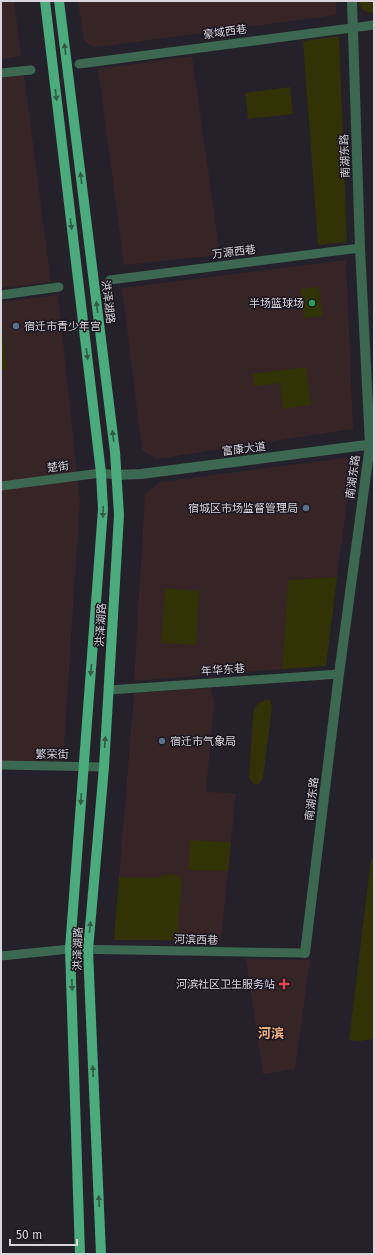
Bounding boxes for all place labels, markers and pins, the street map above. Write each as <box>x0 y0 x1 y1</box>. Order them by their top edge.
place label: 半场篮球场 <box>249 297 304 310</box>
marker: 半场篮球场 <box>307 298 317 308</box>
place label: 宿迁市青少年宫 <box>24 320 101 333</box>
marker: 宿迁市青少年宫 <box>11 321 21 331</box>
place label: 宿城区市场监督管理局 <box>188 502 298 515</box>
marker: 宿城区市场监督管理局 <box>301 503 311 513</box>
place label: 宿迁市气象局 <box>170 735 236 748</box>
marker: 宿迁市气象局 <box>157 736 167 746</box>
place label: 河滨社区卫生服务站 <box>176 978 275 991</box>
marker: 河滨社区卫生服务站 <box>278 978 290 990</box>

